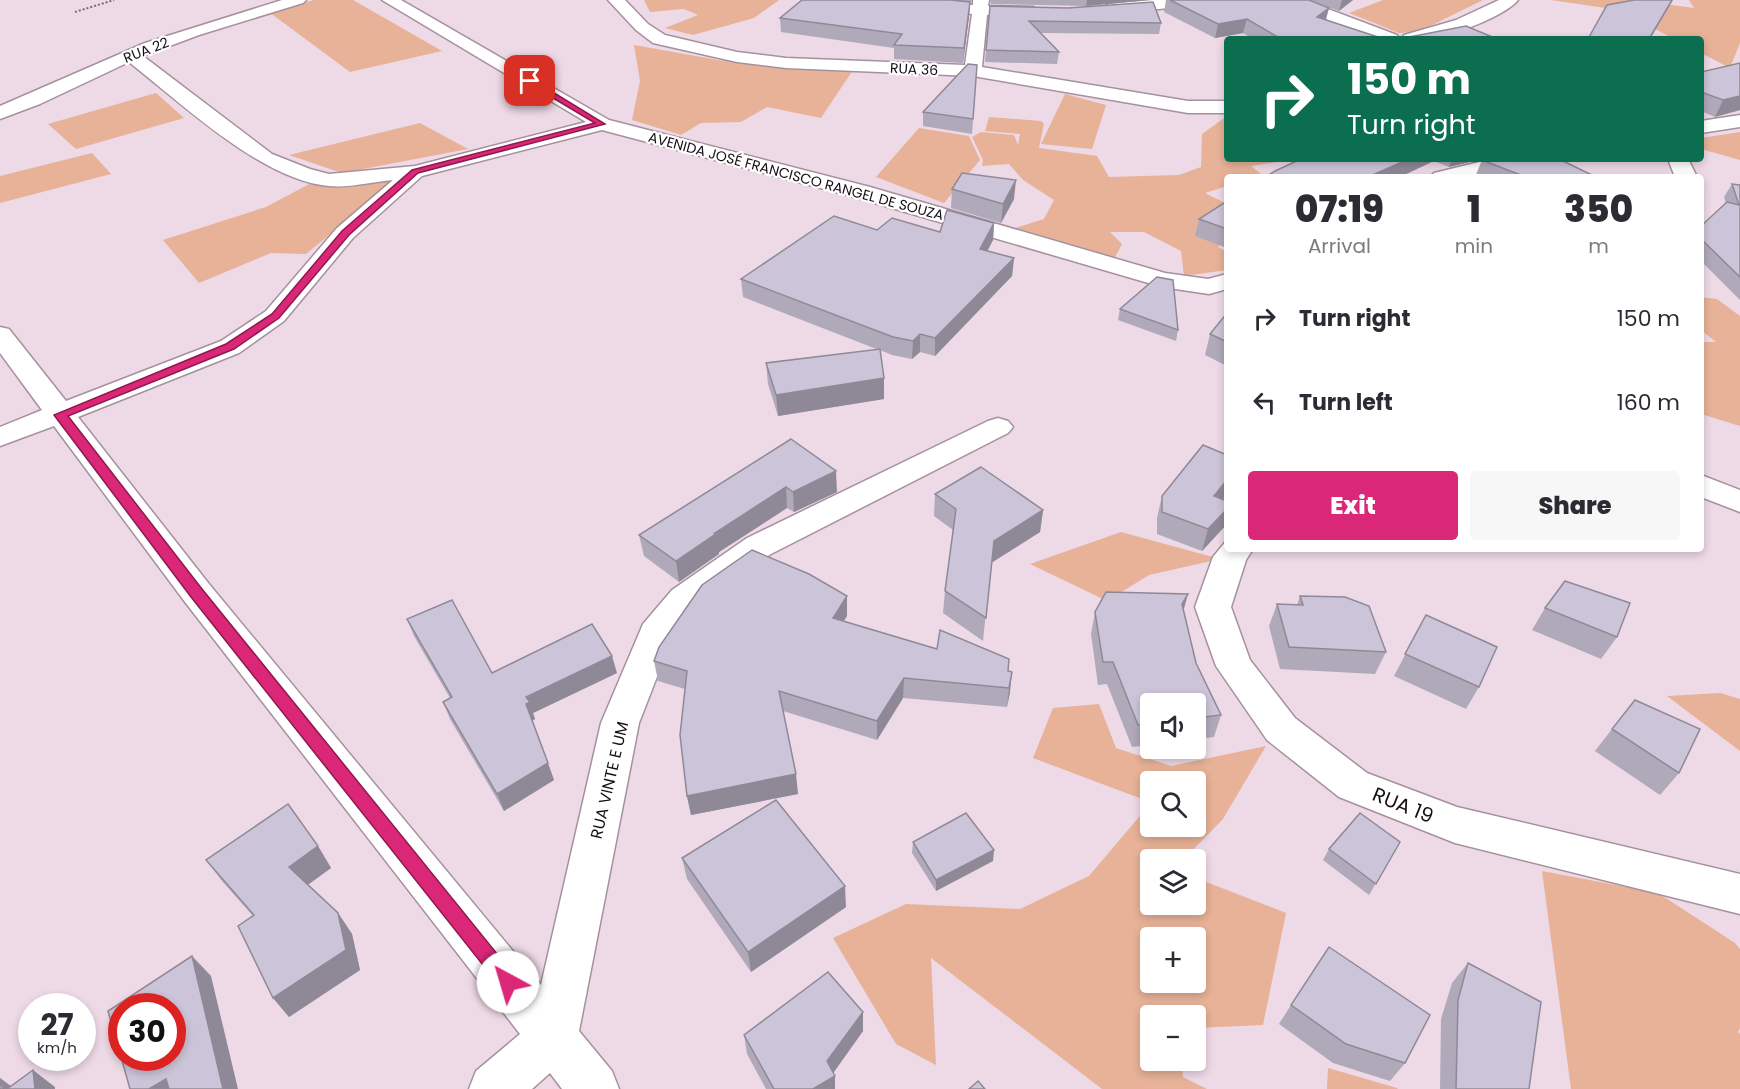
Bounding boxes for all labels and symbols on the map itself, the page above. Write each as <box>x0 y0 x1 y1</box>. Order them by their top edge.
street label: RUA 22 <box>120 32 172 68</box>
pin <box>504 55 555 106</box>
street label: RUA 36 <box>889 58 939 80</box>
street label: AVENIDA JOSÉ FRANCISCO RANGEL DE SOUZA <box>646 127 946 225</box>
street label: RUA VINTE E UM <box>585 719 634 841</box>
street label: RUA 19 <box>1368 780 1438 830</box>
position arrow <box>476 950 540 1014</box>
speed limit sign: 30 <box>108 993 186 1071</box>

